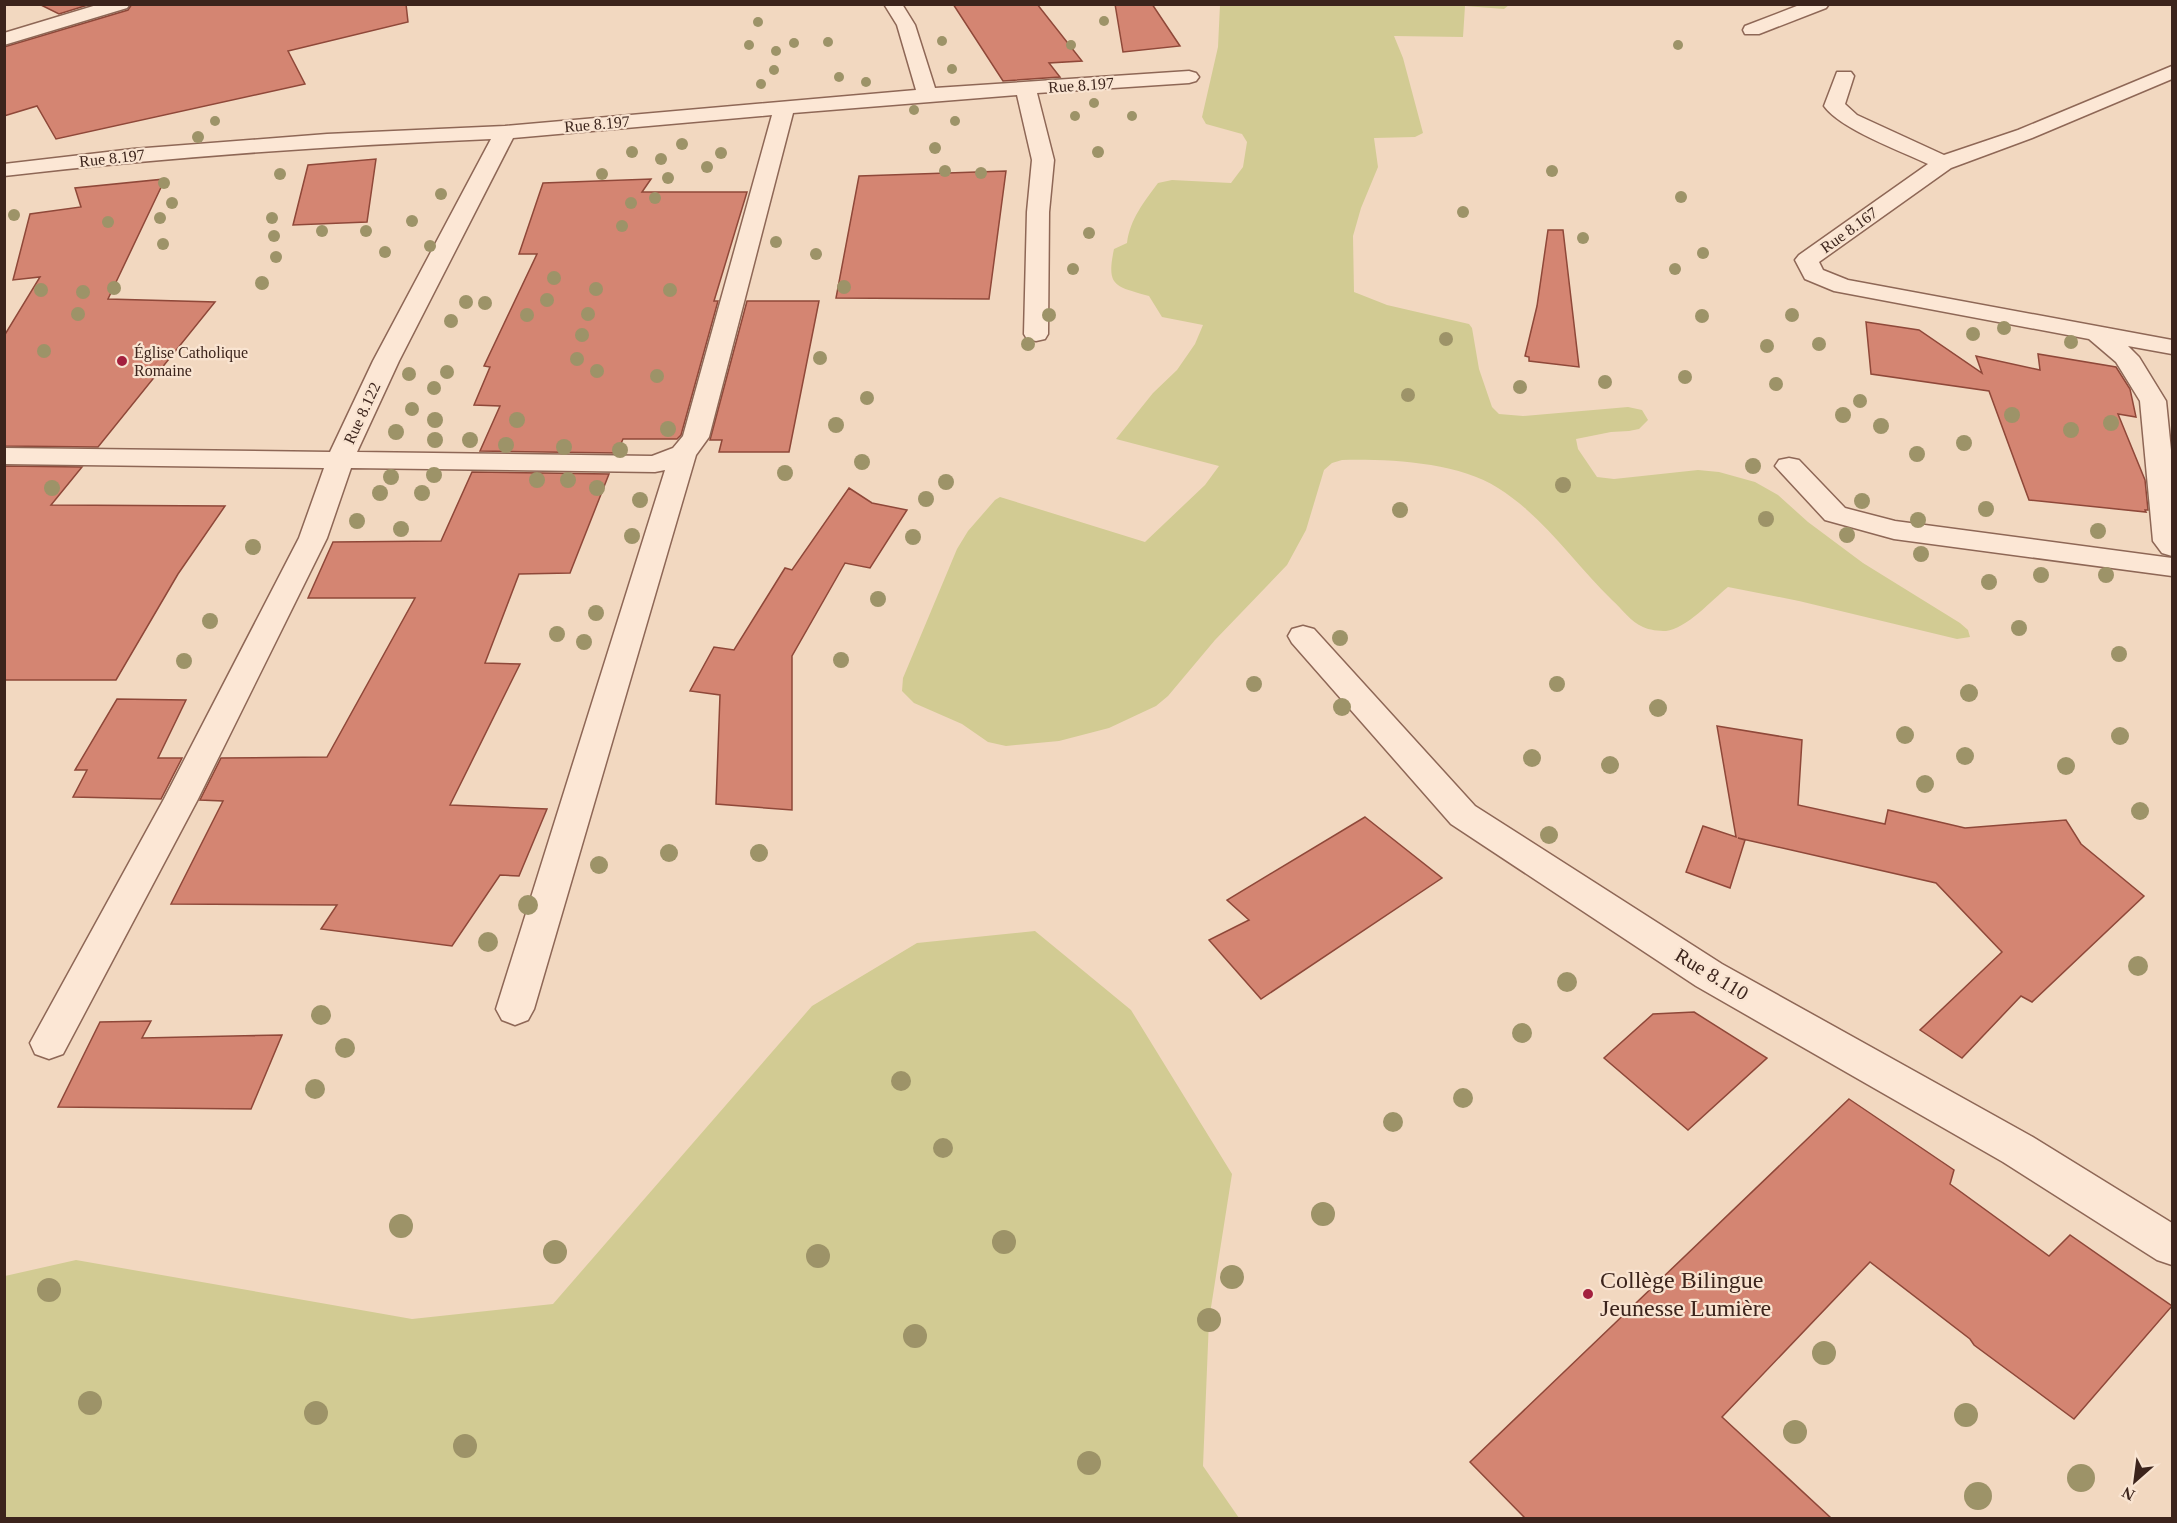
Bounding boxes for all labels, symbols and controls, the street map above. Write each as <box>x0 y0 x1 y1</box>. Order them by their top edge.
street label: Rue 8.197 <box>1048 74 1114 96</box>
street label: Rue 8.197 <box>563 113 631 135</box>
street label: Rue 8.197 <box>78 146 146 170</box>
street label: Rue 8.167 <box>1817 204 1881 256</box>
place label: Église Catholique Romaine <box>134 343 248 379</box>
marker: Église Catholique Romaine <box>115 354 129 368</box>
street label: Rue 8.122 <box>340 380 384 446</box>
street label: Rue 8.110 <box>1671 944 1753 1004</box>
place label: Collège Bilingue Jeunesse Lumière <box>1600 1267 1771 1321</box>
marker: Collège Bilingue Jeunesse Lumière <box>1581 1287 1595 1301</box>
north arrow <box>2105 1451 2165 1511</box>
text: N <box>2119 1483 2137 1504</box>

